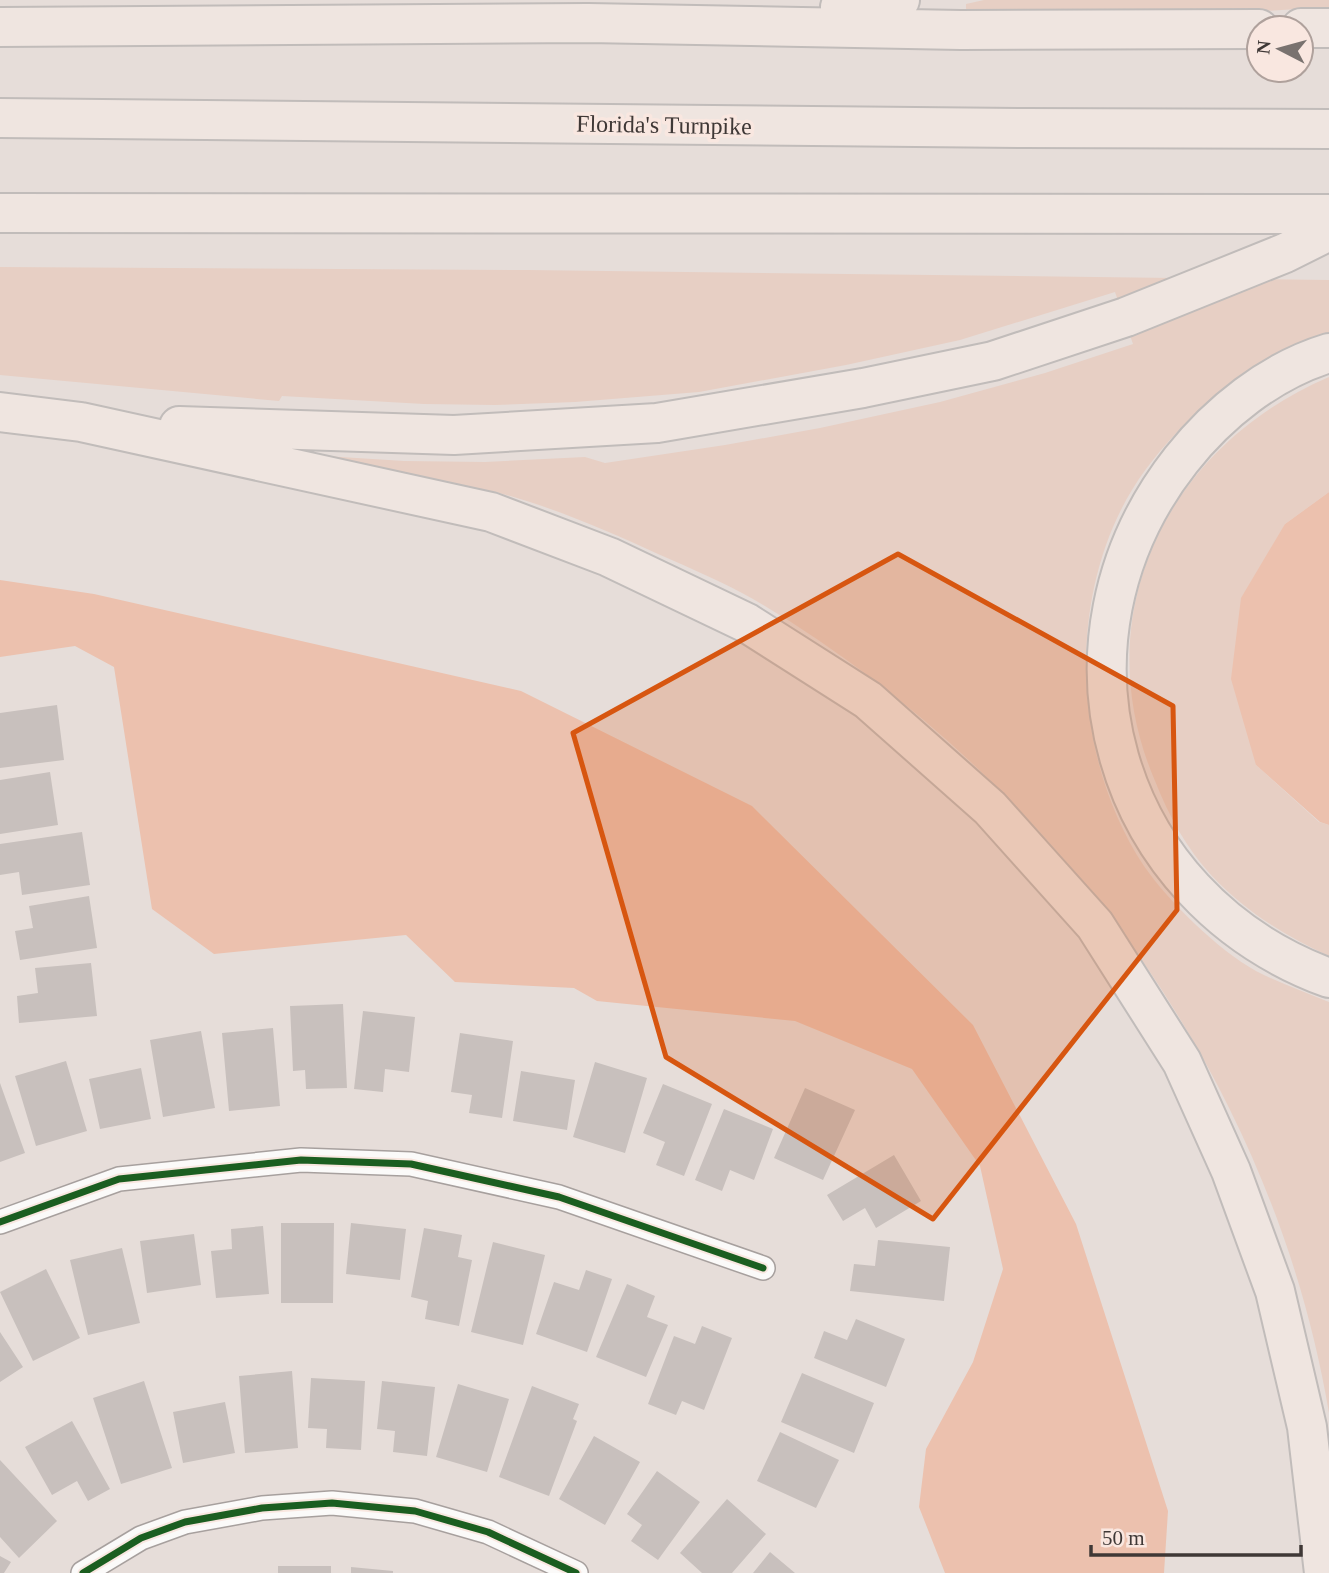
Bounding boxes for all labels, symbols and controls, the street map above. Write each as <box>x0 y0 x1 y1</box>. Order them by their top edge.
north arrow <box>1245 14 1315 84</box>
text: N <box>1252 39 1275 55</box>
street label: Florida's Turnpike <box>576 110 752 140</box>
scale bar <box>1091 1514 1301 1558</box>
text: 50 m <box>1102 1526 1145 1550</box>

